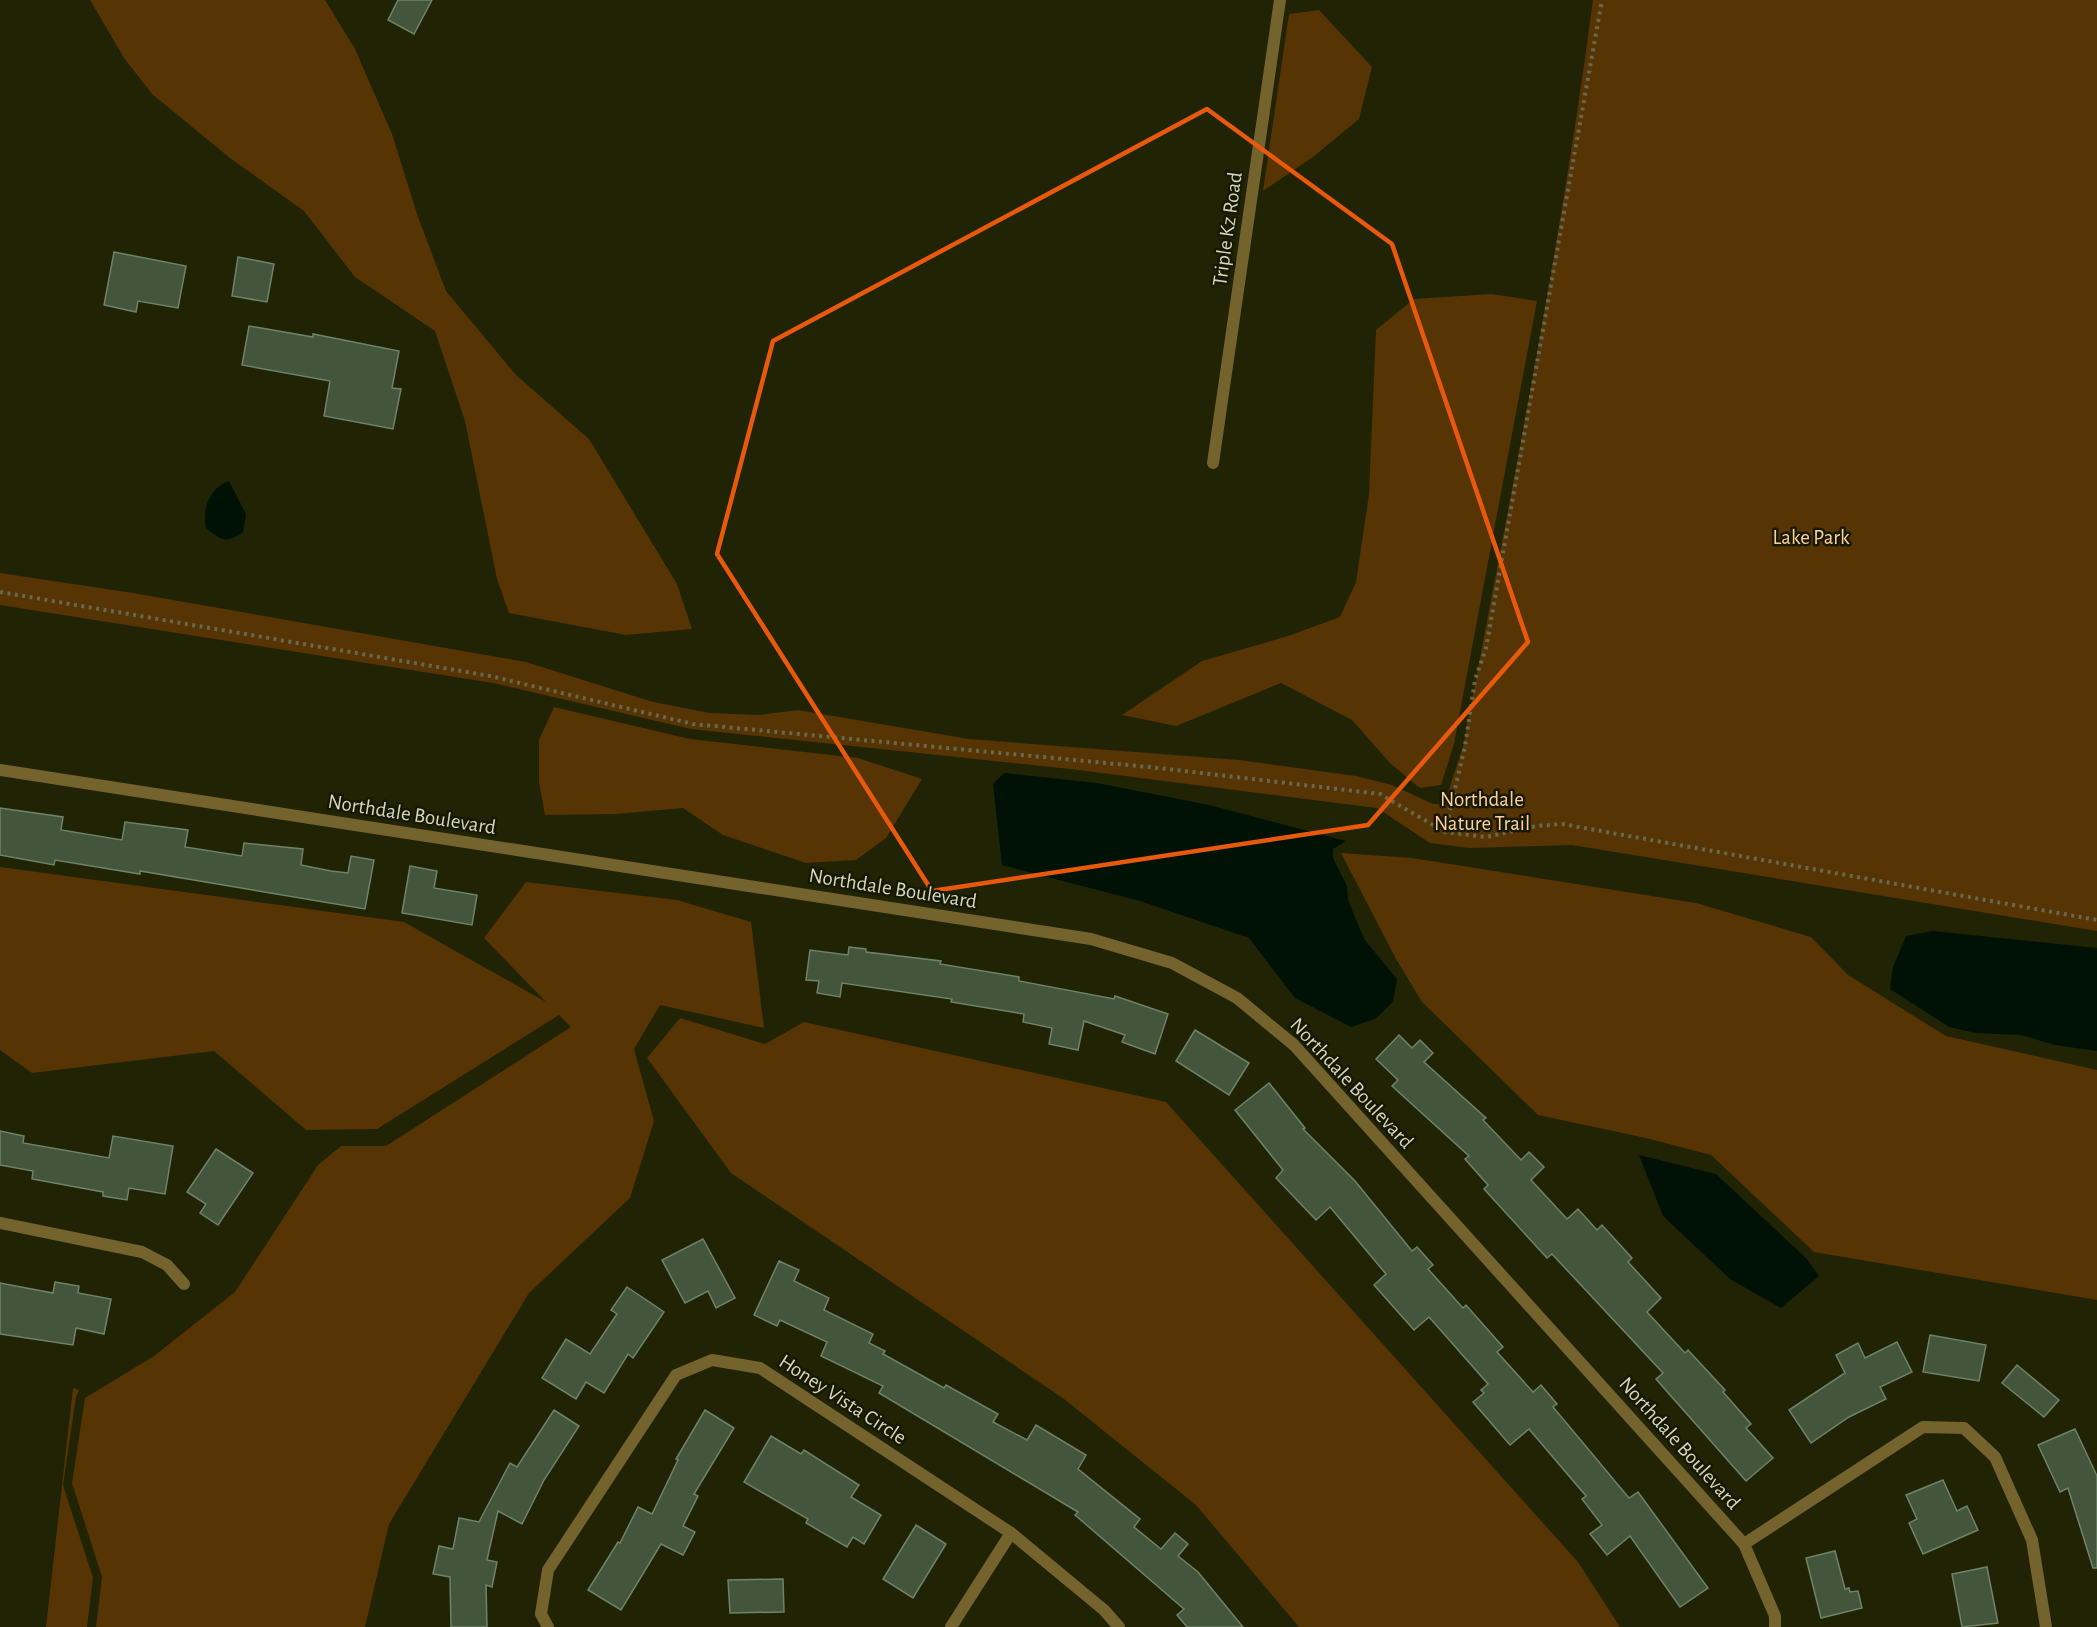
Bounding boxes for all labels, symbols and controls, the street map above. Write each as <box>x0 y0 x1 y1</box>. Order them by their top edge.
street label: Triple Kz Road <box>1209 170 1246 288</box>
park label: Lake Park <box>1772 527 1850 548</box>
park label: Northdale Nature Trail <box>1434 789 1530 834</box>
street label: Northdale Boulevard <box>326 791 498 838</box>
street label: Northdale Boulevard <box>807 865 979 912</box>
street label: Northdale Boulevard <box>1286 1014 1417 1153</box>
street label: Honey Vista Circle <box>775 1351 910 1448</box>
street label: Northdale Boulevard <box>1615 1373 1744 1514</box>

